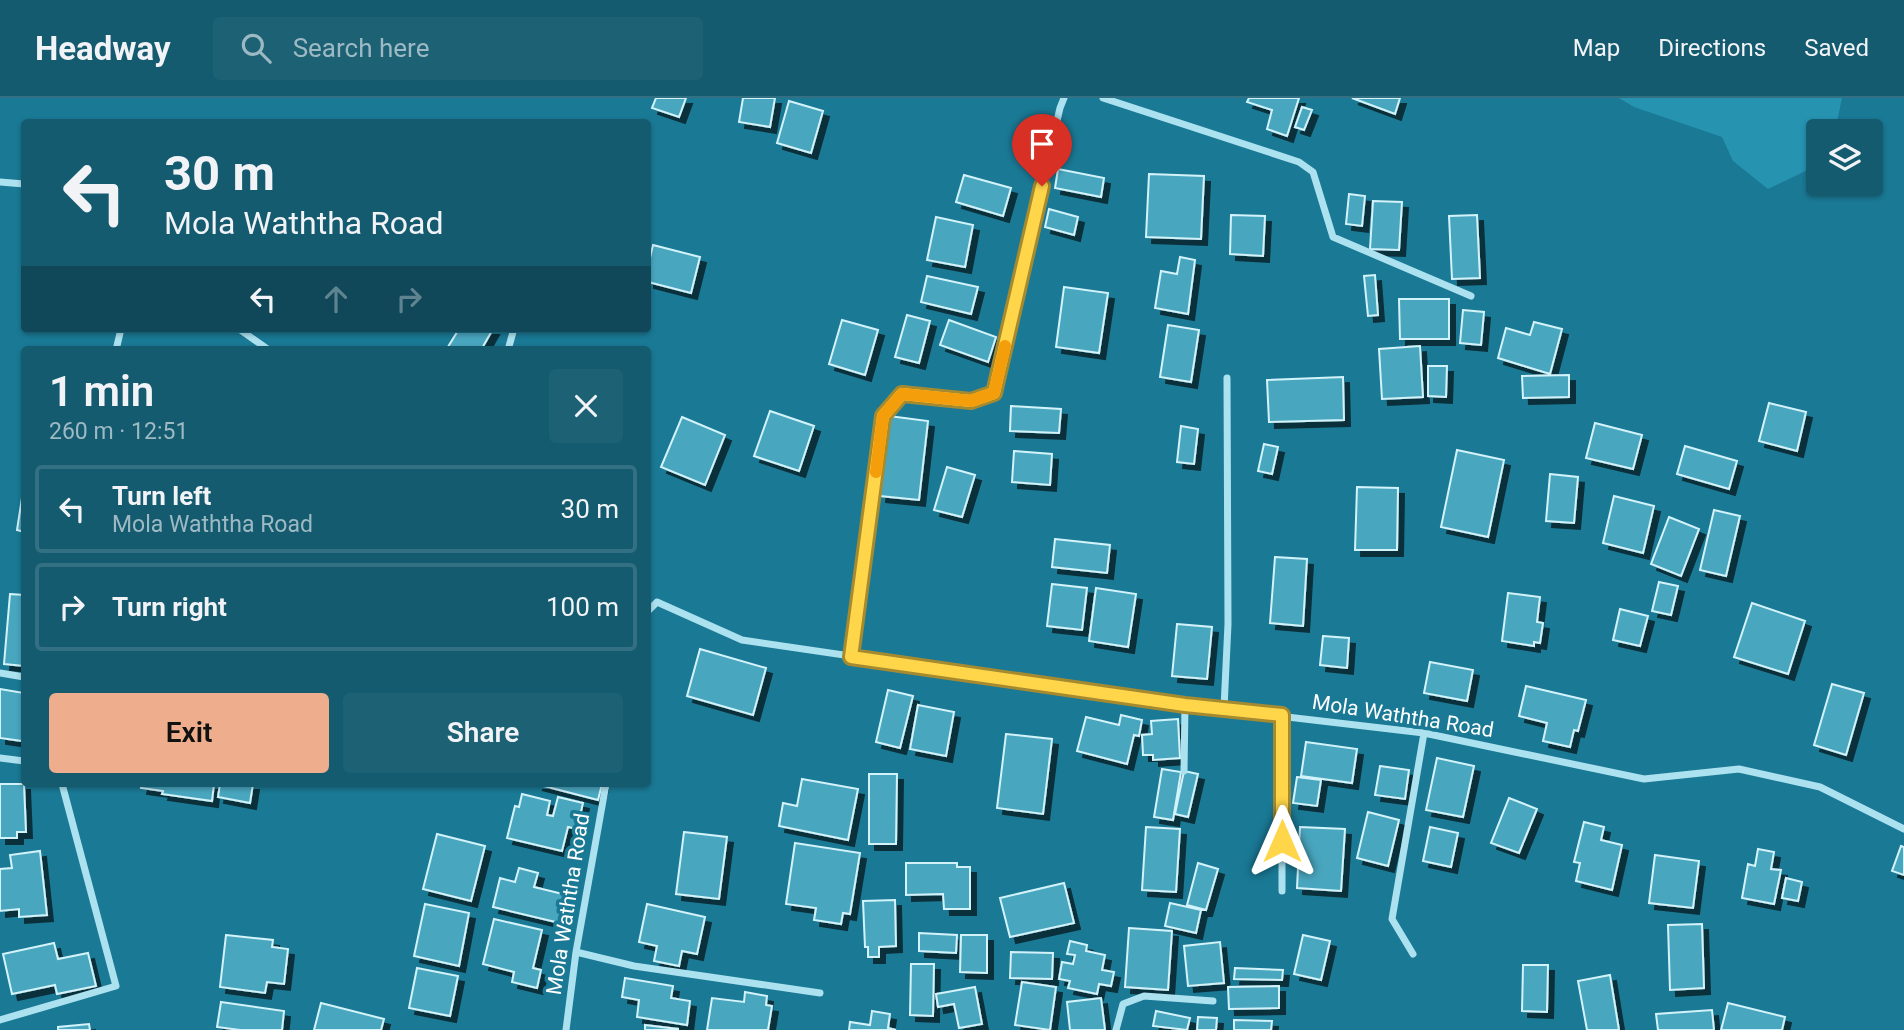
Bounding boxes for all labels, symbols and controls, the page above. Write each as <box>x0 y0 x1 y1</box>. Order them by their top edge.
search box <box>213 17 703 80</box>
text: Headway <box>35 29 171 68</box>
icon: search <box>237 29 275 67</box>
text: Search here <box>293 33 429 63</box>
text: Map <box>1573 34 1620 62</box>
text: Directions <box>1658 34 1766 62</box>
text: Saved <box>1804 34 1869 62</box>
pin <box>1012 114 1072 186</box>
map controls <box>1806 119 1883 196</box>
button: layers <box>1806 119 1883 196</box>
icon: arrive <box>1023 125 1061 163</box>
text: 30 m <box>164 145 275 202</box>
icon: left <box>49 147 140 238</box>
text: Mola Waththa Road <box>164 204 444 242</box>
icon: left <box>244 280 282 318</box>
icon: ahead <box>317 280 355 318</box>
icon: right <box>390 280 428 318</box>
text: 1 min <box>49 367 154 416</box>
button: close <box>549 369 623 443</box>
text: 260 m · 12:51 <box>49 418 188 445</box>
text: Turn left <box>112 481 211 511</box>
icon: left <box>53 490 91 528</box>
text: 30 m <box>561 494 619 524</box>
text: Mola Waththa Road <box>112 511 313 538</box>
icon: right <box>53 588 91 626</box>
text: Turn right <box>112 592 227 622</box>
text: 100 m <box>546 592 619 622</box>
street label: Mola Waththa Road <box>1311 690 1495 742</box>
button: Exit <box>49 693 329 773</box>
button: Share <box>343 693 623 773</box>
position arrow <box>1245 804 1319 878</box>
street label: Mola Waththa Road <box>542 812 594 996</box>

